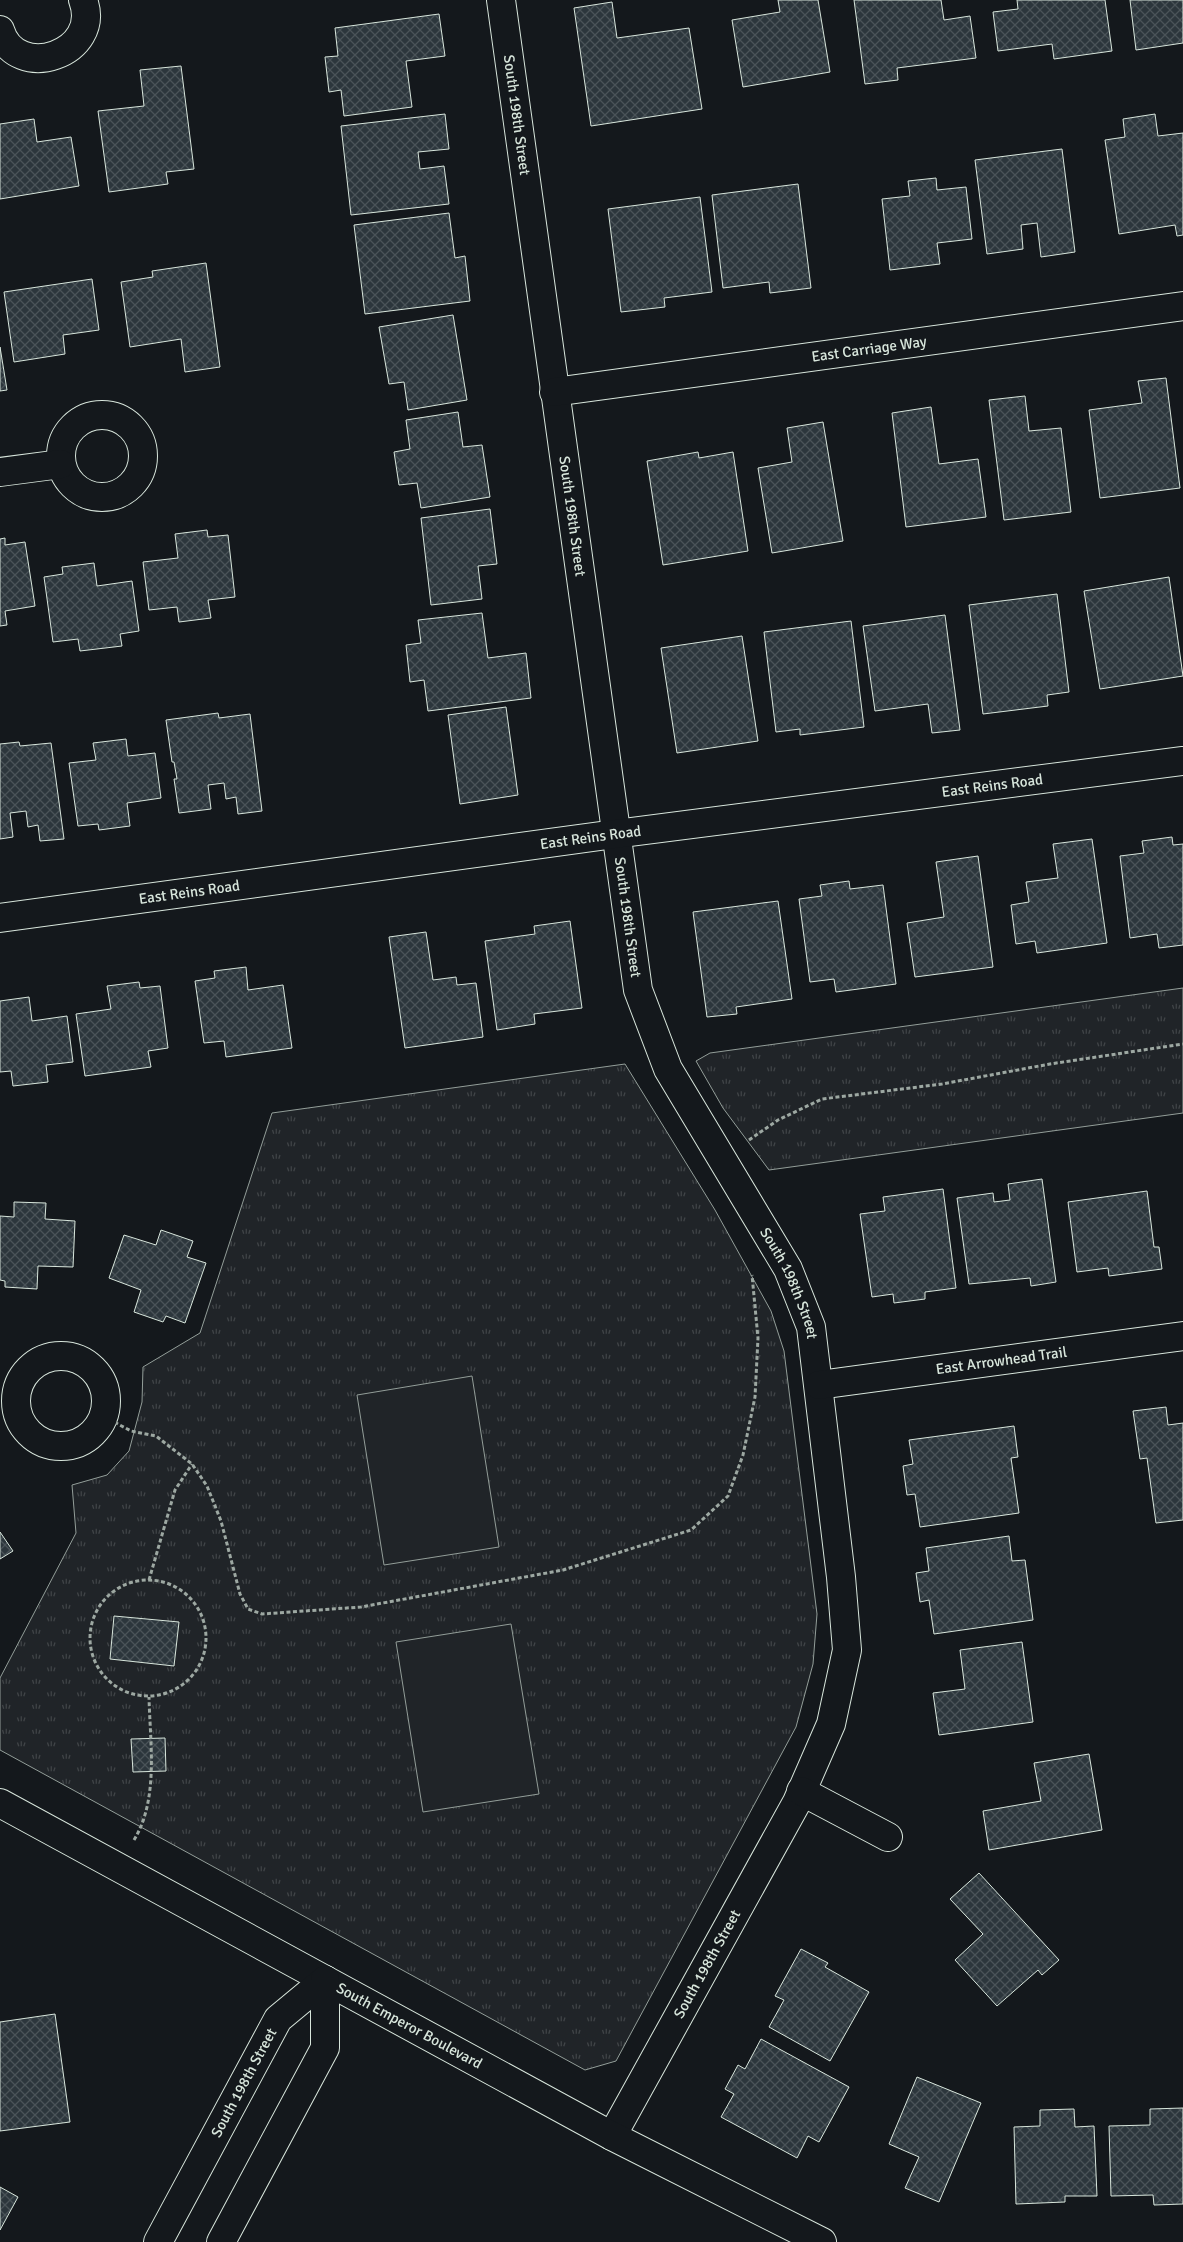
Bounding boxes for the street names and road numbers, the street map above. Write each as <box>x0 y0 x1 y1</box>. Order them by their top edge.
street label: South 198th Street <box>500 54 534 176</box>
street label: East Carriage Way <box>810 332 928 366</box>
street label: South 198th Street <box>555 455 590 577</box>
street label: East Reins Road <box>941 770 1044 801</box>
street label: East Reins Road <box>539 822 642 853</box>
street label: South 198th Street <box>611 856 645 979</box>
street label: East Reins Road <box>138 876 241 908</box>
street label: South 198th Street <box>756 1224 821 1340</box>
street label: East Arrowhead Trail <box>935 1343 1068 1378</box>
street label: South 198th Street <box>670 1907 744 2021</box>
street label: South Emperor Boulevard <box>333 1979 485 2073</box>
street label: South 198th Street <box>207 2025 280 2140</box>

